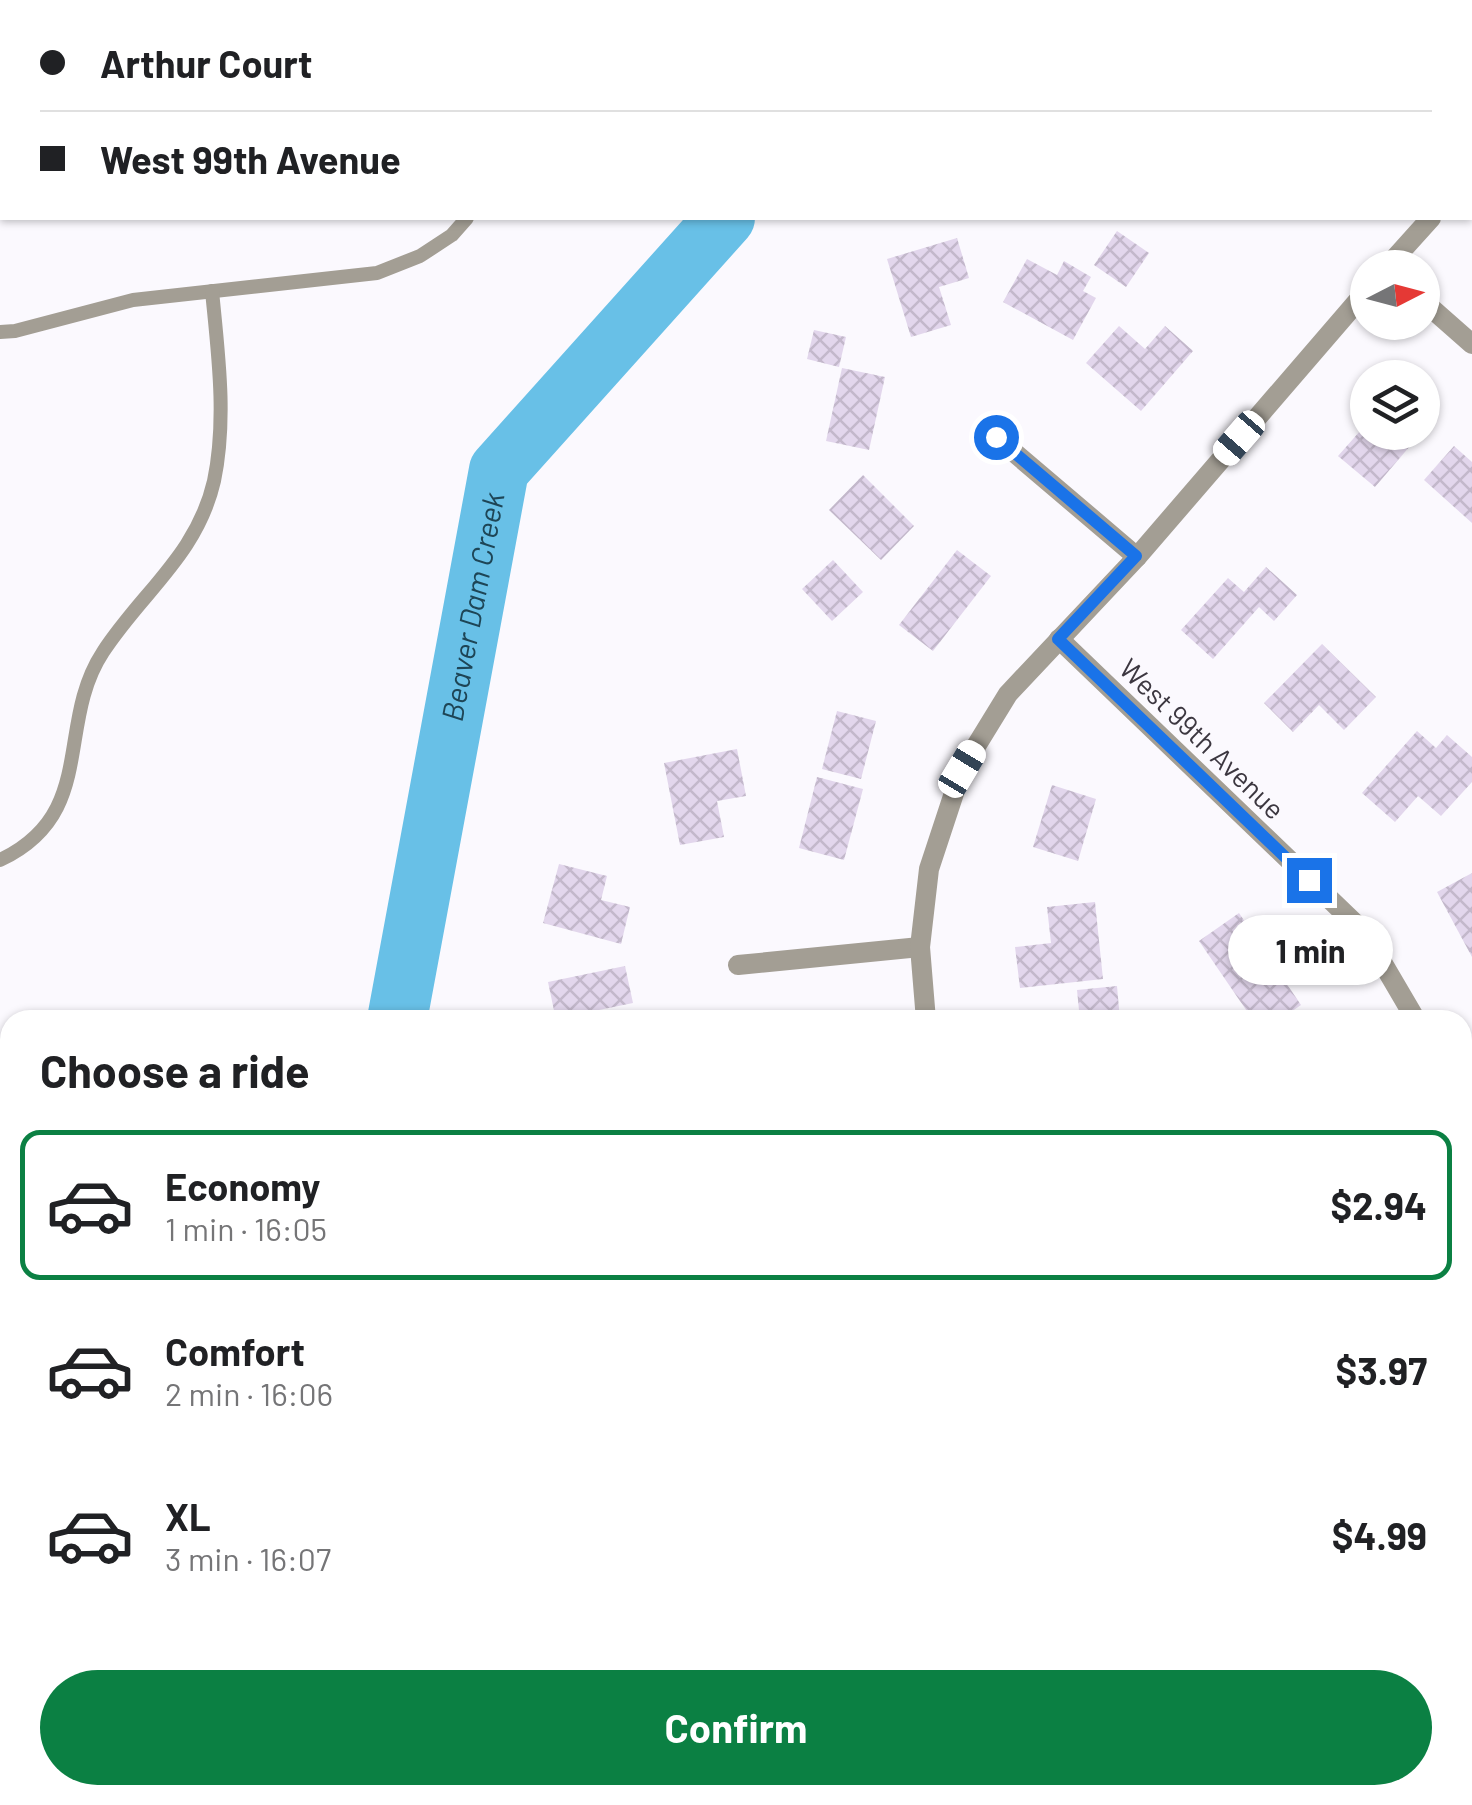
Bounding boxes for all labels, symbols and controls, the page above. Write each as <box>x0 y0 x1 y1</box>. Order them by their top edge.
text: Arthur Court <box>100 40 313 86</box>
text: West 99th Avenue <box>100 136 401 182</box>
north arrow <box>1350 250 1440 340</box>
map controls <box>1350 250 1440 450</box>
button: layers <box>1350 360 1440 450</box>
car <box>1208 406 1270 470</box>
route start <box>974 415 1019 460</box>
water label: Beaver Dam Creek <box>433 489 511 724</box>
street label: West 99th Avenue <box>1113 651 1292 826</box>
car <box>934 736 990 802</box>
route end <box>1287 858 1332 903</box>
callout: 1 min <box>1226 915 1392 985</box>
text: 1 min <box>1275 931 1346 969</box>
text: Choose a ride <box>40 1043 310 1097</box>
icon: car <box>45 1160 135 1250</box>
text: Economy <box>165 1163 320 1209</box>
text: $2.94 <box>1331 1182 1427 1228</box>
text: 1 min · 16:05 <box>165 1209 327 1247</box>
icon: car <box>45 1325 135 1415</box>
text: Comfort <box>165 1328 305 1374</box>
text: $3.97 <box>1335 1347 1427 1393</box>
text: 2 min · 16:06 <box>165 1374 333 1412</box>
icon: car <box>45 1490 135 1580</box>
text: XL <box>165 1493 211 1539</box>
text: $4.99 <box>1332 1512 1427 1558</box>
text: 3 min · 16:07 <box>165 1539 331 1577</box>
button: Confirm <box>40 1670 1432 1785</box>

